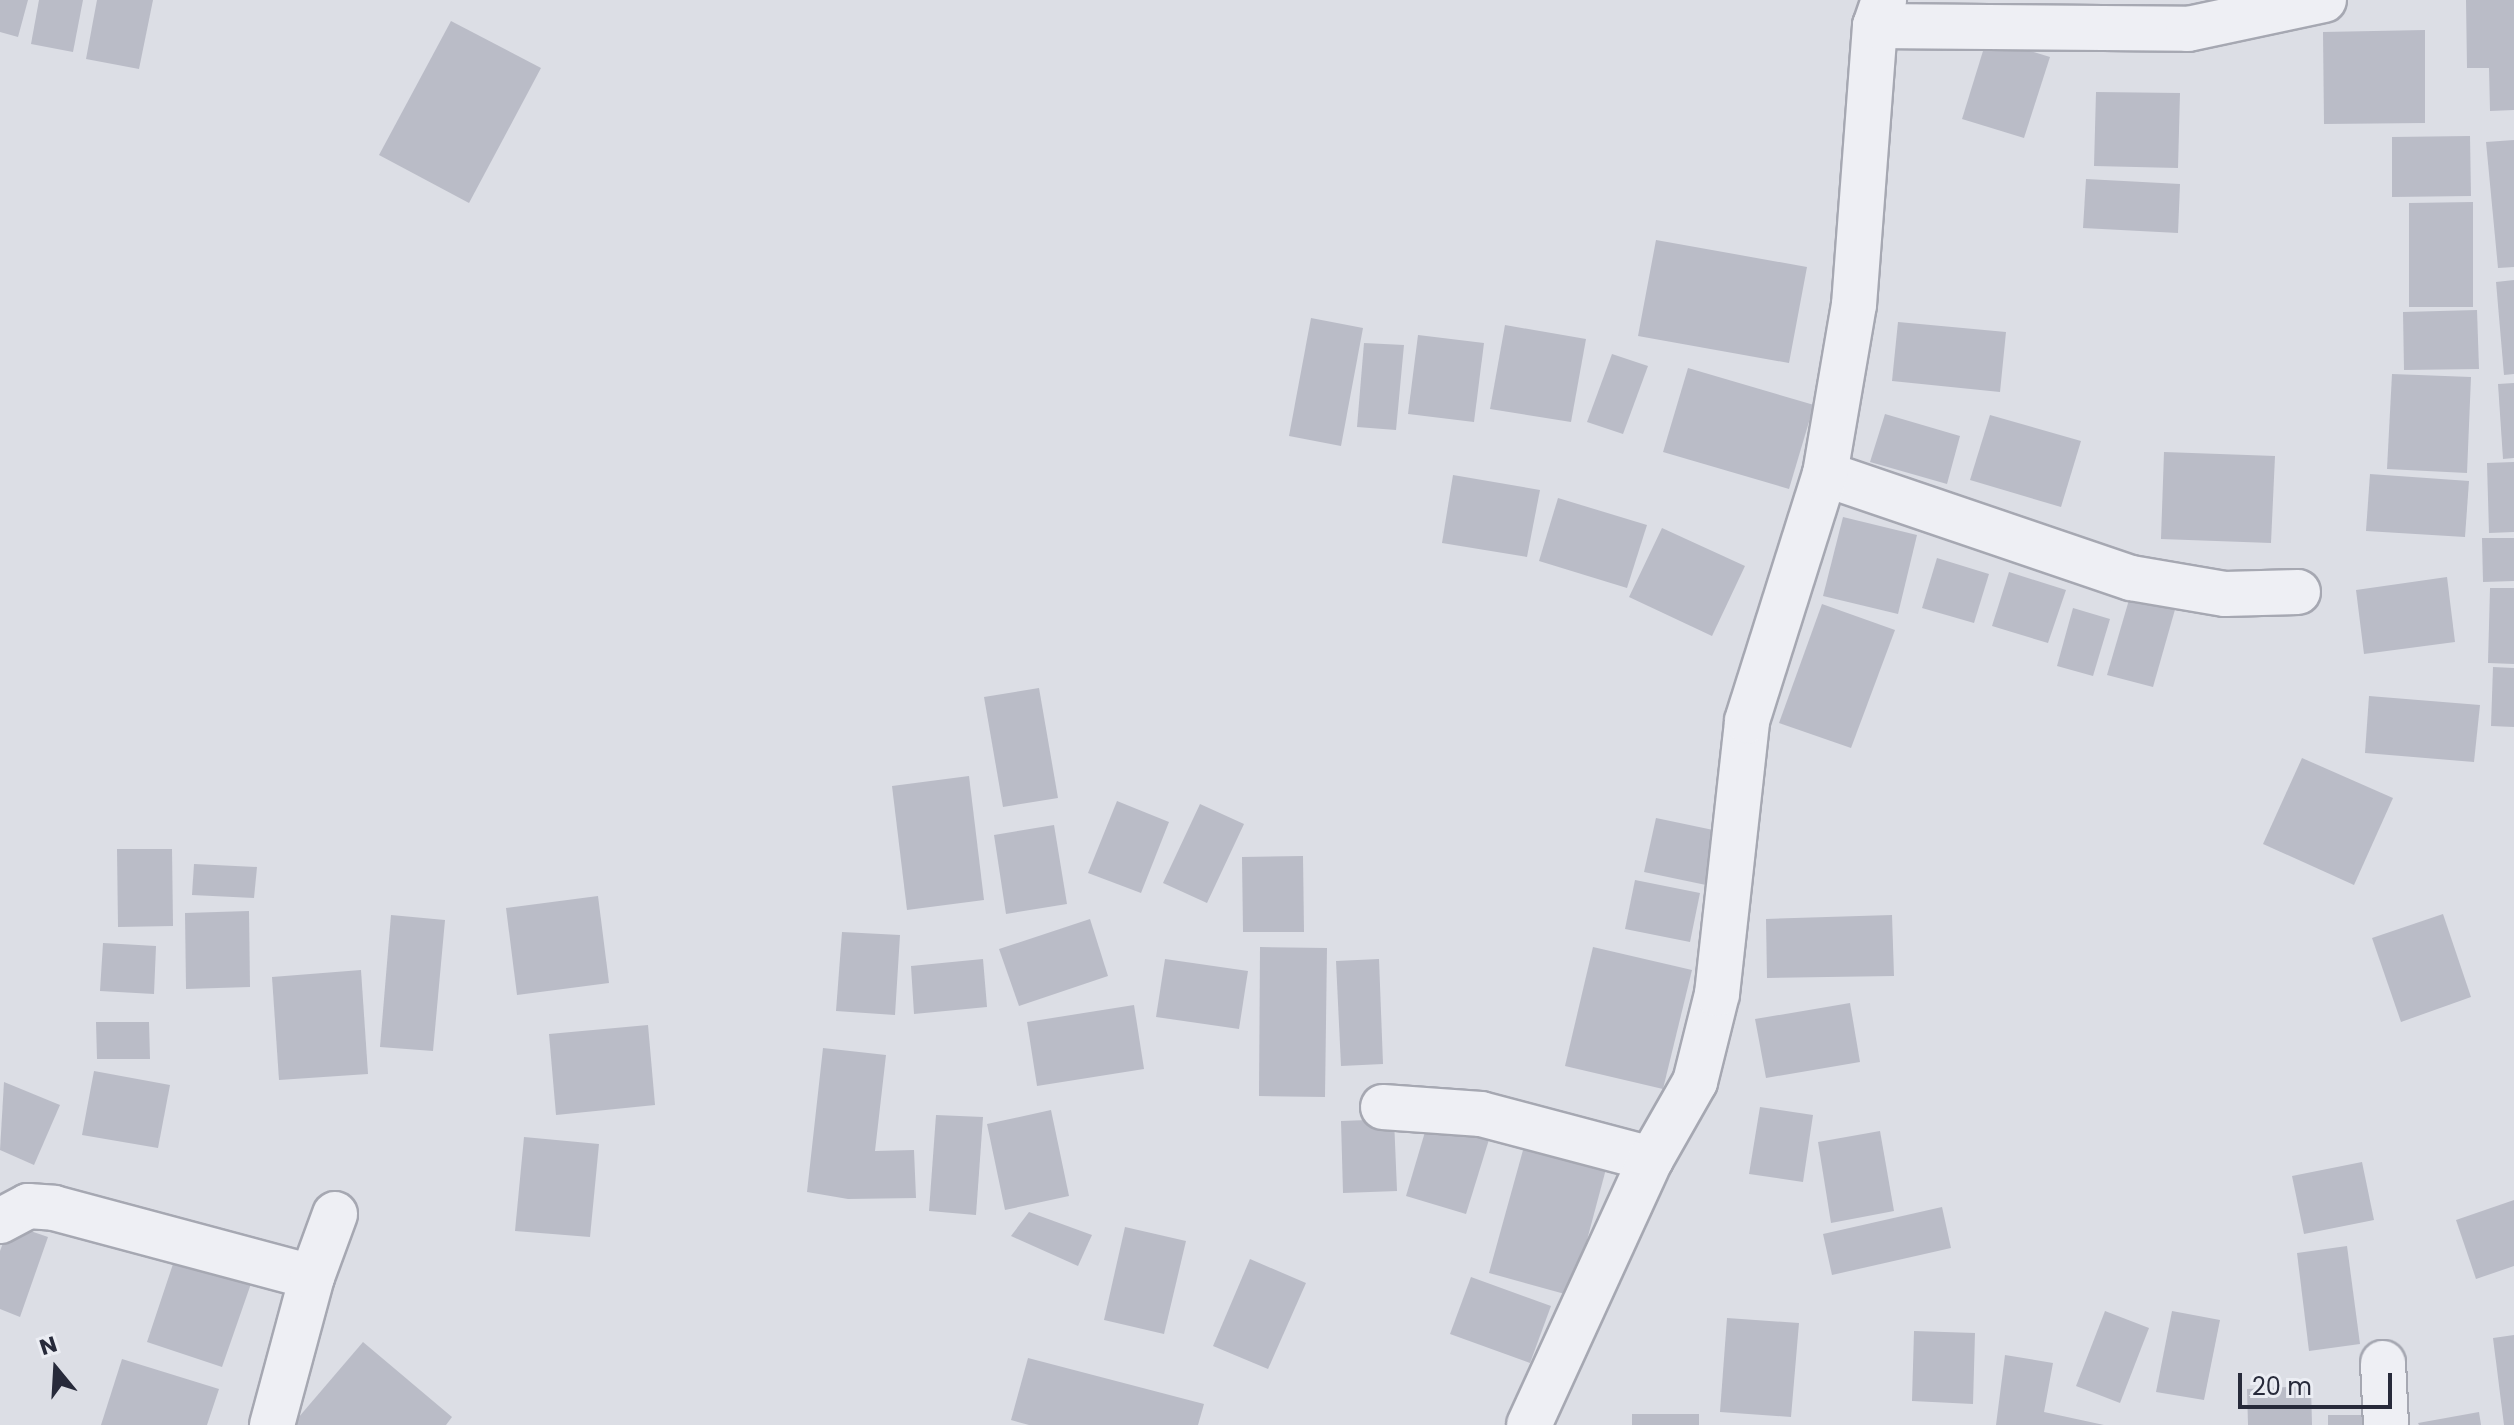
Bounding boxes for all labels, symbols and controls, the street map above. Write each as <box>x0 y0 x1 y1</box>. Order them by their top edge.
text: N <box>36 1328 61 1363</box>
north arrow <box>16 1329 96 1409</box>
scale bar <box>2242 1357 2396 1407</box>
text: 20 m <box>2252 1370 2312 1403</box>

